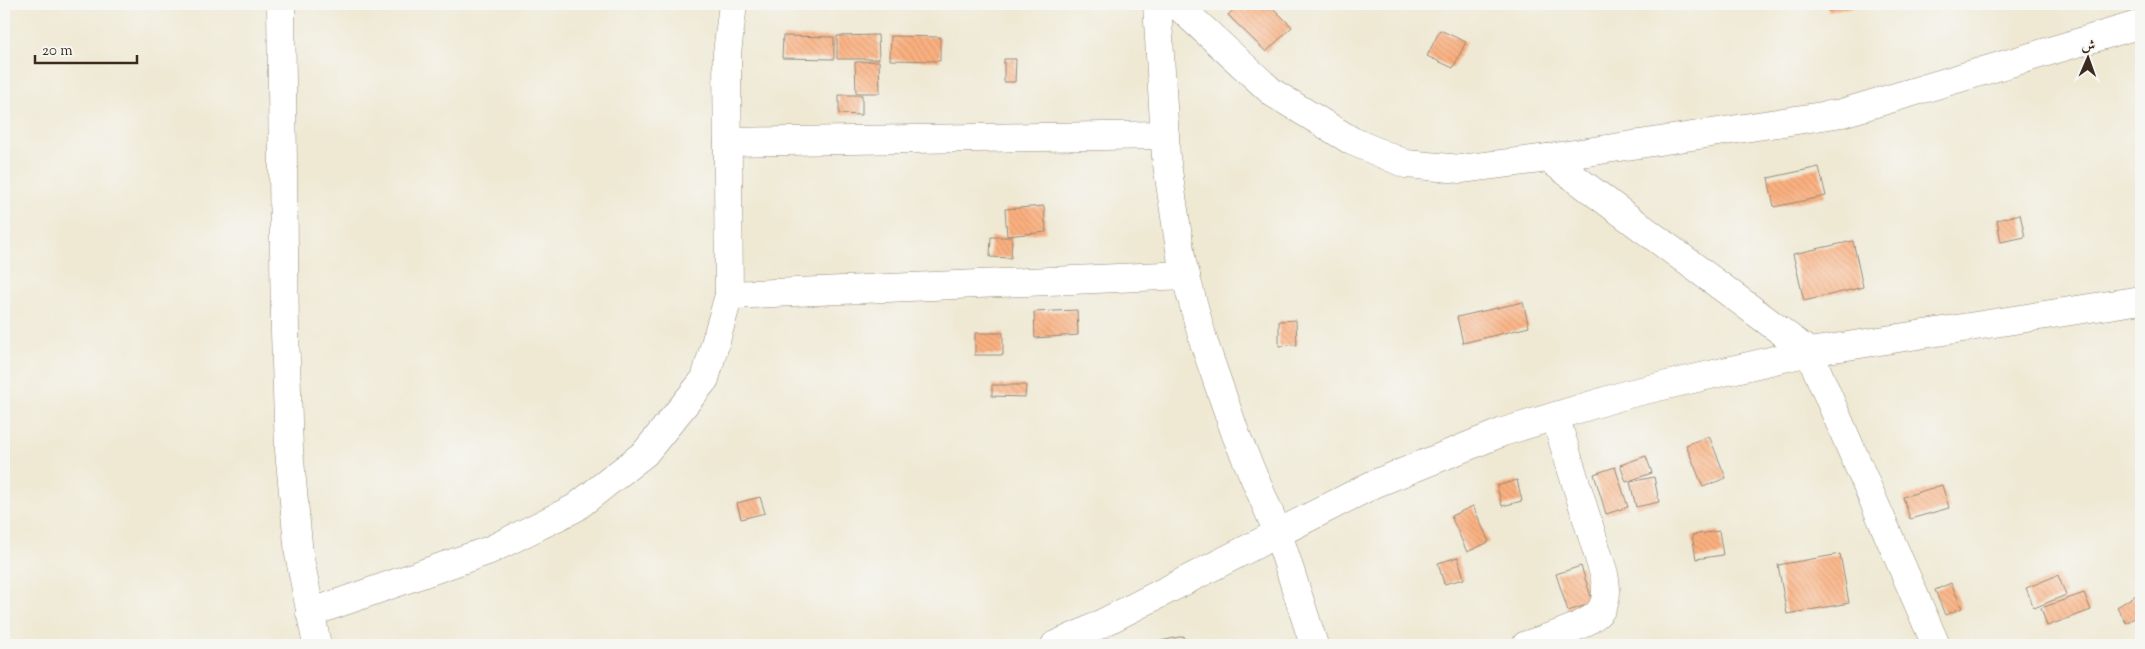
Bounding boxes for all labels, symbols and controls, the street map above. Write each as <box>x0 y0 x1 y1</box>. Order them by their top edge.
scale bar <box>35 32 138 64</box>
north arrow <box>2062 32 2112 82</box>
text: ش <box>2081 37 2096 57</box>
text: 20 m <box>42 41 73 62</box>

